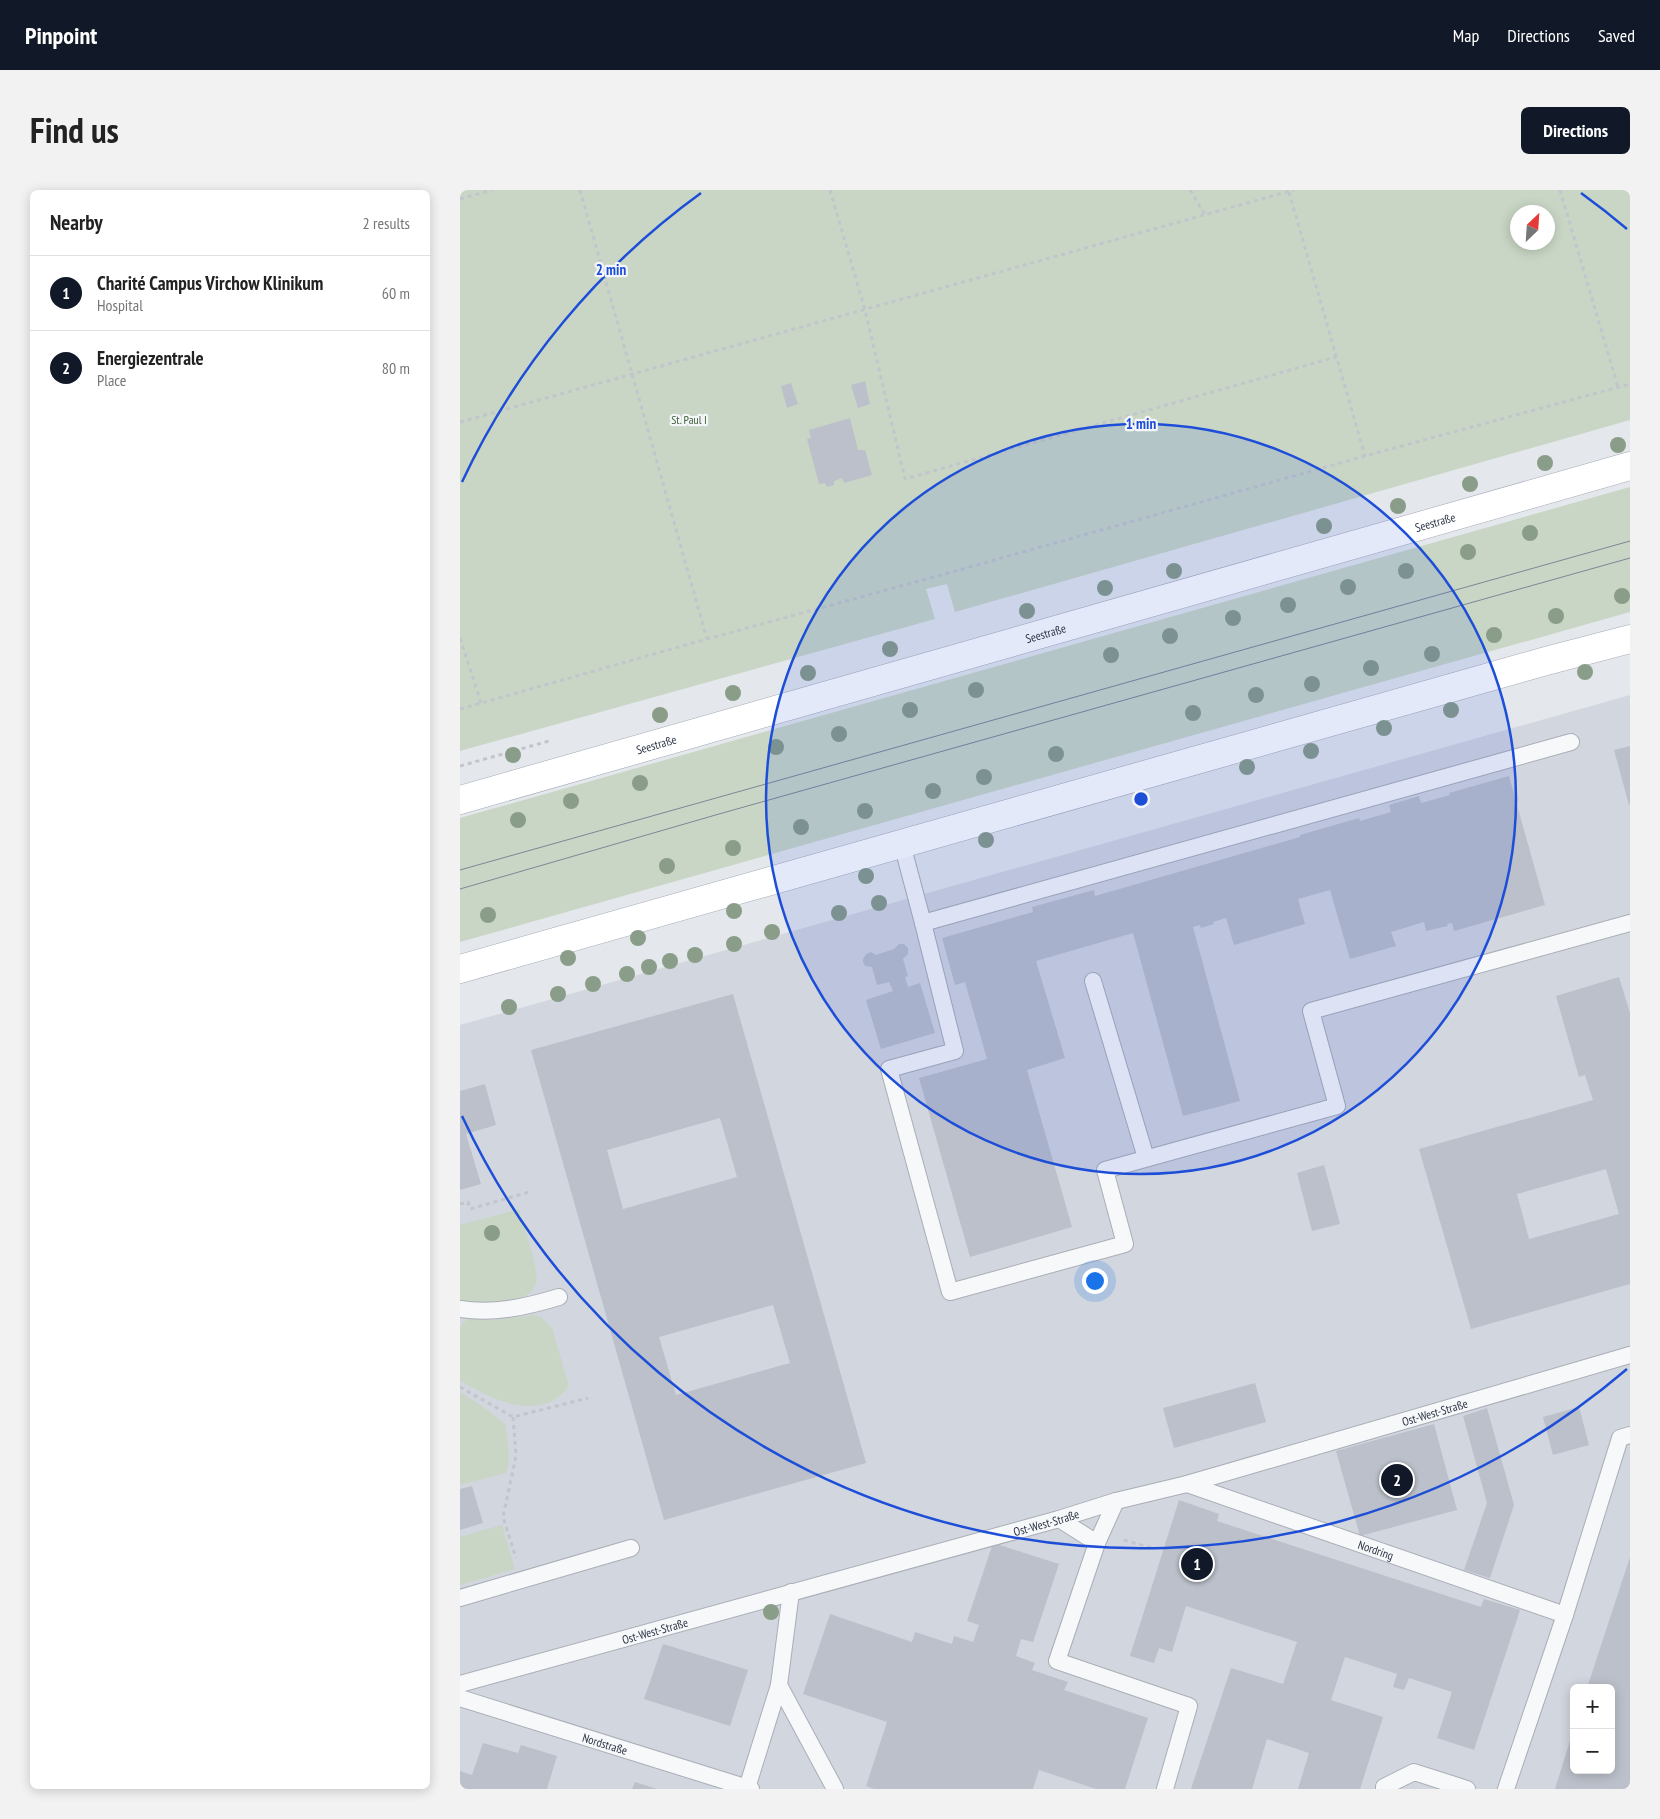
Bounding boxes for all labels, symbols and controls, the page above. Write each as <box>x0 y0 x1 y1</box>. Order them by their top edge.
text: Pinpoint <box>25 20 97 51</box>
text: Map <box>1453 24 1479 47</box>
text: Directions <box>1507 24 1570 47</box>
text: Saved <box>1598 24 1635 47</box>
text: Find us <box>30 107 119 153</box>
button: Directions <box>1521 107 1630 154</box>
north arrow <box>1510 205 1555 250</box>
text: Nearby <box>50 209 103 236</box>
text: 2 results <box>363 213 410 233</box>
text: 2 min <box>596 260 626 279</box>
text: Charité Campus Virchow Klinikum <box>97 271 323 295</box>
text: 1 <box>62 283 70 303</box>
text: 60 m <box>382 283 410 303</box>
text: Hospital <box>97 295 143 315</box>
text: Energiezentrale <box>97 346 204 370</box>
text: 2 <box>62 358 70 378</box>
text: 80 m <box>382 358 410 378</box>
text: Place <box>97 370 126 390</box>
park label: St. Paul I <box>671 412 707 427</box>
text: 1 min <box>1126 414 1156 433</box>
street label: Seestraße <box>1413 509 1457 535</box>
street label: Seestraße <box>1024 620 1068 646</box>
street label: Seestraße <box>634 731 678 757</box>
centre of rings <box>1132 790 1150 808</box>
your location <box>1082 1268 1108 1294</box>
street label: Ost-West-Straße <box>1400 1395 1469 1429</box>
pin: 2 <box>1381 1461 1413 1499</box>
street label: Ost-West-Straße <box>1012 1506 1081 1539</box>
street label: Nordring <box>1356 1536 1396 1563</box>
pin: 1 <box>1181 1545 1213 1583</box>
street label: Ost-West-Straße <box>620 1614 689 1647</box>
map controls <box>1570 1684 1615 1774</box>
button: + <box>1570 1684 1615 1729</box>
street label: Nordstraße <box>581 1729 630 1757</box>
button: − <box>1570 1729 1615 1774</box>

